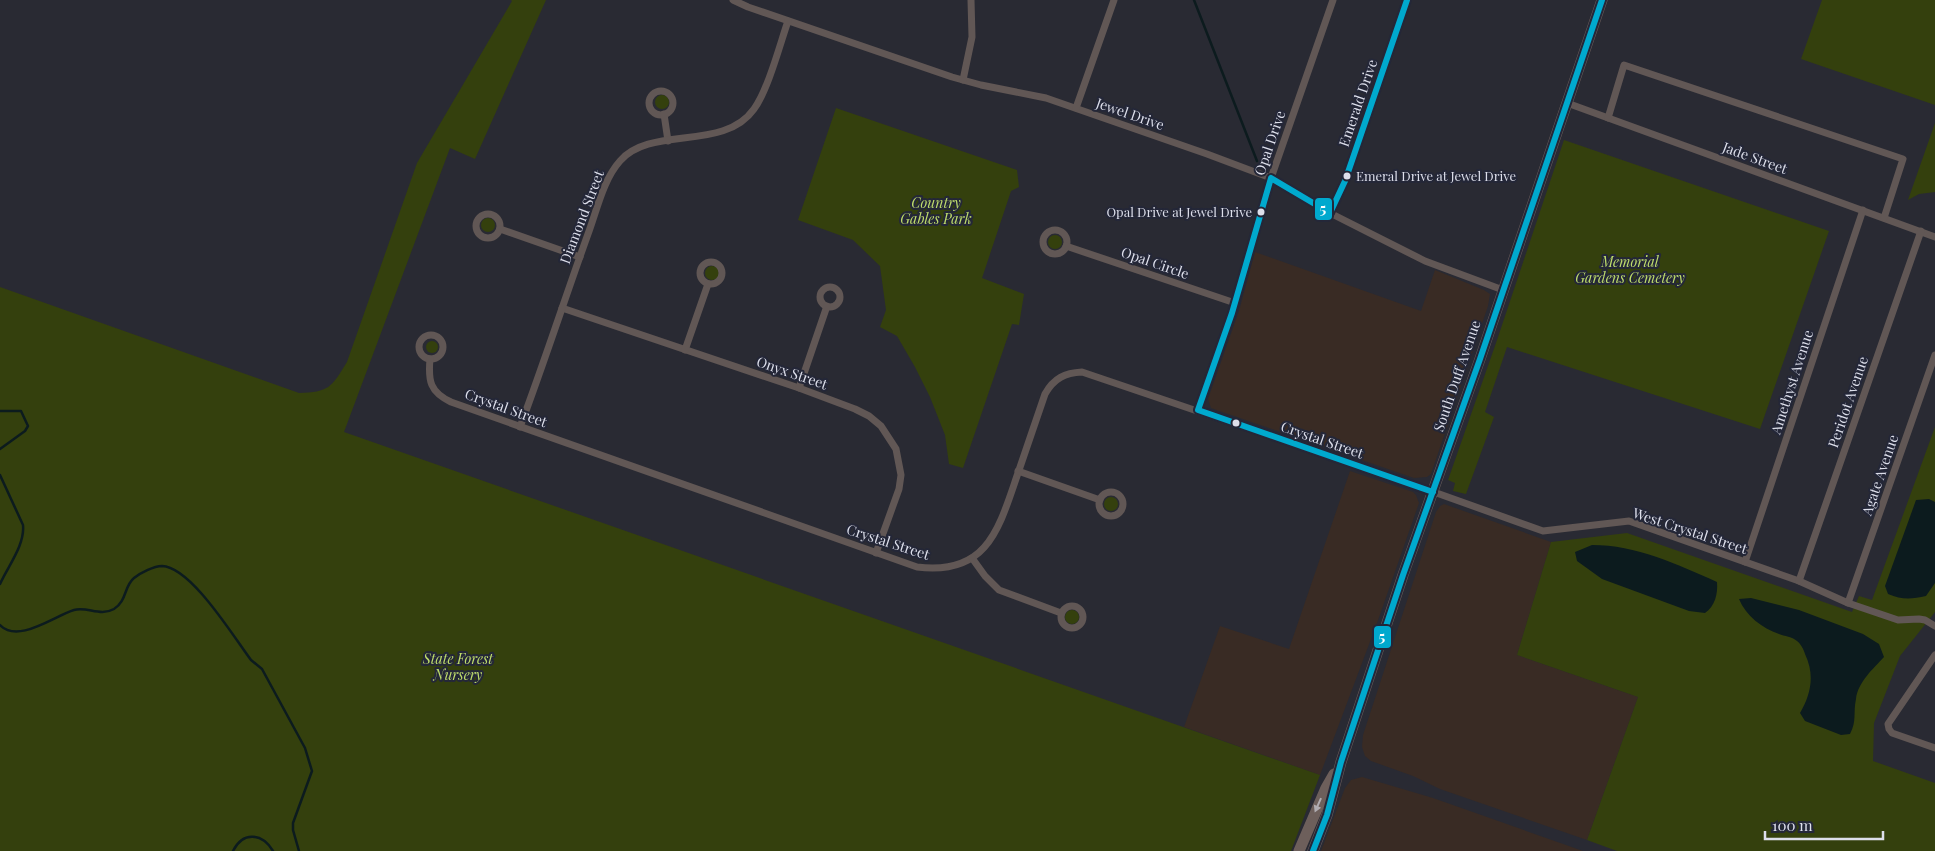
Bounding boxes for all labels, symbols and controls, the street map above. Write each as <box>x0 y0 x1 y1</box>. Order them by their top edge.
street label: Emerald Drive <box>1334 57 1381 149</box>
street label: Jewel Drive <box>1093 93 1167 134</box>
street label: Opal Drive <box>1250 108 1289 178</box>
street label: Jade Street <box>1719 137 1791 178</box>
street label: Diamond Street <box>555 166 608 266</box>
place label: Emeral Drive at Jewel Drive <box>1356 167 1517 184</box>
marker: Emeral Drive at Jewel Drive <box>1342 171 1352 181</box>
park label: Country Gables Park <box>900 193 972 228</box>
line badge: 5 <box>1314 197 1333 221</box>
text: 5 <box>1320 199 1326 218</box>
place label: Opal Drive at Jewel Drive <box>1106 203 1252 220</box>
marker: Opal Drive at Jewel Drive <box>1256 207 1266 217</box>
street label: Opal Circle <box>1119 242 1192 283</box>
park label: Memorial Gardens Cemetery <box>1575 252 1685 287</box>
street label: South Duff Avenue <box>1429 318 1484 434</box>
street label: Amethyst Avenue <box>1765 327 1817 437</box>
street label: Onyx Street <box>754 352 831 394</box>
street label: Peridot Avenue <box>1823 354 1872 450</box>
street label: Crystal Street <box>462 384 551 432</box>
street label: Crystal Street <box>1278 417 1367 463</box>
unlabelled marker <box>1231 418 1241 428</box>
street label: Agate Avenue <box>1856 432 1902 519</box>
street label: West Crystal Street <box>1630 503 1751 558</box>
street label: Crystal Street <box>844 519 933 564</box>
line badge: 5 <box>1373 625 1392 649</box>
text: 5 <box>1379 627 1385 646</box>
park label: State Forest Nursery <box>422 649 494 684</box>
one-way arrow <box>1314 798 1322 812</box>
scale bar <box>1765 808 1882 840</box>
text: 100 m <box>1772 815 1813 835</box>

